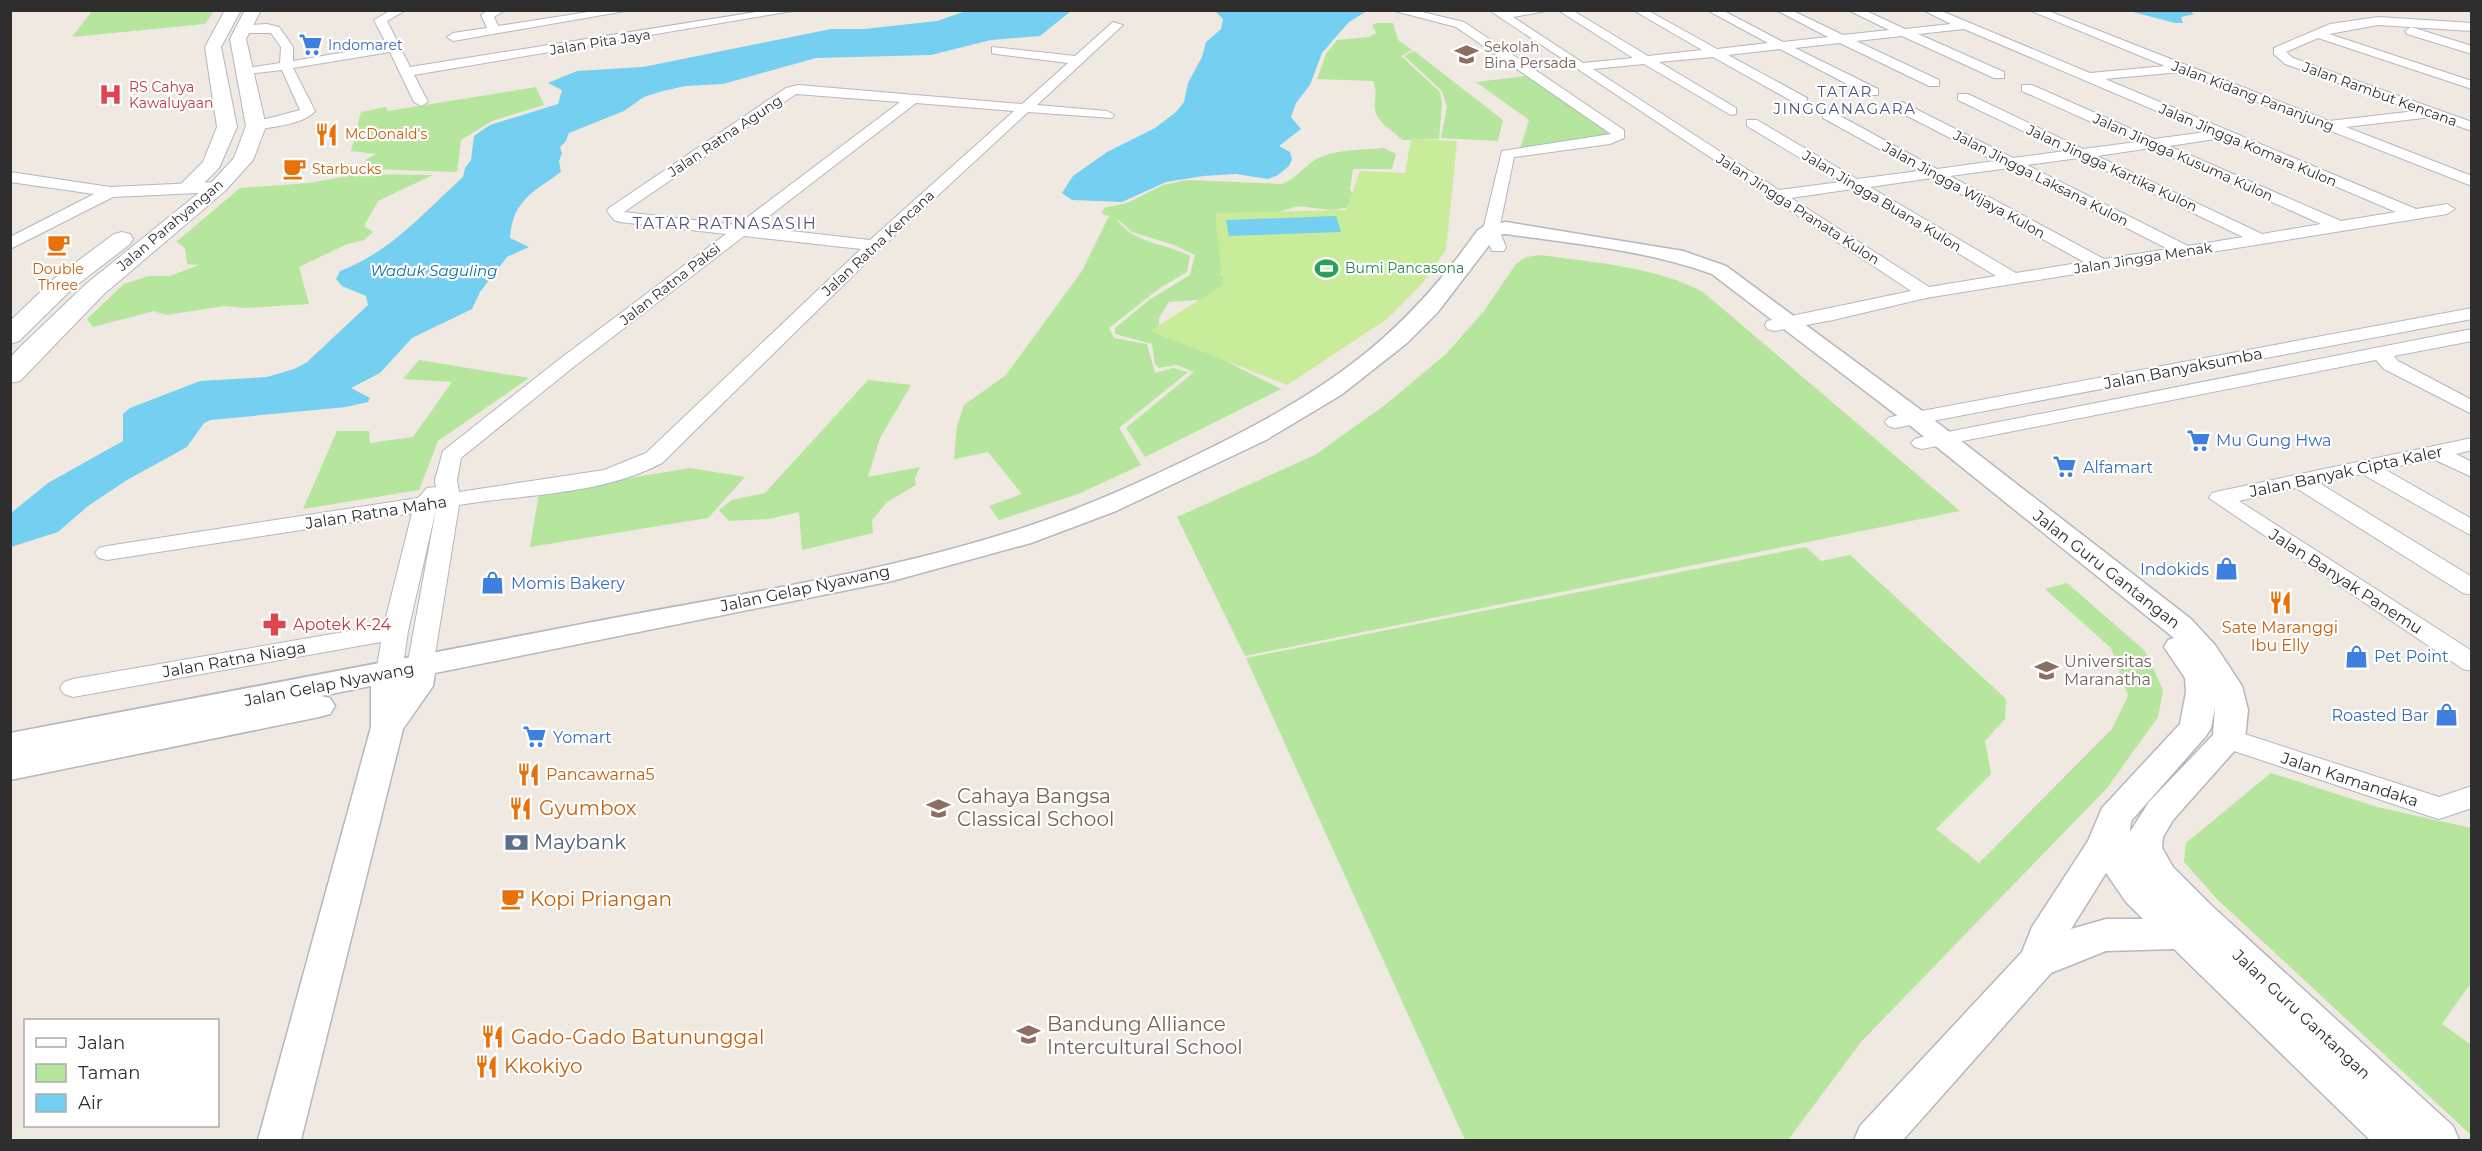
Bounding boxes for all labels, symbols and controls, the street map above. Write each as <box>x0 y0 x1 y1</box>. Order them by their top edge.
street label: Jalan Pita Jaya <box>547 25 652 59</box>
supermarket icon: Indomaret <box>297 32 323 58</box>
place label: Indomaret <box>328 36 403 54</box>
place label: Sekolah Bina Persada <box>1484 38 1576 72</box>
school or university icon: Sekolah Bina Persada <box>1453 42 1479 68</box>
street label: Jalan Kidang Pananjung <box>2168 56 2337 135</box>
street label: Jalan Rambut Kencana <box>2299 57 2460 130</box>
place label: RS Cahya Kawaluyaan <box>129 78 214 112</box>
hospital icon: RS Cahya Kawaluyaan <box>98 82 124 108</box>
district label: TATAR JINGGANAGARA <box>1773 82 1916 118</box>
street label: Jalan Ratna Agung <box>664 91 786 181</box>
street label: Jalan Jingga Komara Kulon <box>2155 99 2340 191</box>
street label: Jalan Jingga Kusuma Kulon <box>2089 109 2276 205</box>
street label: Jalan Jingga Kartika Kulon <box>2023 120 2200 216</box>
restaurant icon: McDonald's <box>314 121 340 147</box>
place label: McDonald's <box>345 125 427 143</box>
street label: Jalan Jingga Laksana Kulon <box>1950 125 2132 230</box>
street label: Jalan Jingga Wijaya Kulon <box>1879 137 2048 242</box>
street label: Jalan Jingga Buana Kulon <box>1798 146 1965 256</box>
street label: Jalan Jingga Pranata Kulon <box>1712 149 1883 269</box>
cafe icon: Starbucks <box>281 156 307 182</box>
place label: Starbucks <box>312 160 382 178</box>
street label: Jalan Parahyangan <box>112 175 227 275</box>
street label: Jalan Ratna Kencana <box>817 186 938 300</box>
district label: TATAR RATNASASIH <box>633 214 817 233</box>
cafe icon: Double Three <box>45 232 71 258</box>
street label: Jalan Jingga Menak <box>2072 238 2214 278</box>
street label: Jalan Ratna Paksi <box>615 239 724 329</box>
sports icon: Bumi Pancasona <box>1314 255 1340 281</box>
place label: Bumi Pancasona <box>1345 259 1464 277</box>
place label: Double Three <box>32 260 84 294</box>
water label: Waduk Saguling <box>370 261 498 280</box>
street label: Jalan Banyaksumba <box>2101 344 2264 393</box>
supermarket icon: Mu Gung Hwa <box>2185 427 2211 453</box>
place label: Mu Gung Hwa <box>2216 431 2332 450</box>
street label: Jalan Banyak Cipta Kaler <box>2247 442 2444 501</box>
supermarket icon: Alfamart <box>2052 454 2078 480</box>
place label: Alfamart <box>2083 458 2154 477</box>
street label: Jalan Ratna Maha <box>303 492 448 533</box>
street label: Jalan Guru Gantangan <box>2029 506 2184 633</box>
street label: Jalan Banyak Panemu <box>2265 524 2426 638</box>
shop icon: Indokids <box>2214 556 2240 582</box>
place label: Indokids <box>2140 560 2209 579</box>
street label: Jalan Gelap Nyawang <box>718 561 892 616</box>
shop icon: Momis Bakery <box>480 570 506 596</box>
place label: Momis Bakery <box>511 574 625 593</box>
restaurant icon: Sate Maranggi Ibu Elly <box>2267 589 2293 615</box>
pharmacy icon: Apotek K-24 <box>262 611 288 637</box>
place label: Apotek K-24 <box>293 615 391 634</box>
place label: Sate Maranggi Ibu Elly <box>2222 618 2338 655</box>
street label: Jalan Ratna Niaga <box>160 638 307 682</box>
shop icon: Pet Point <box>2343 643 2369 669</box>
place label: Pet Point <box>2374 647 2449 666</box>
place label: Universitas Maranatha <box>2064 652 2152 689</box>
school or university icon: Universitas Maranatha <box>2033 657 2059 683</box>
street label: Jalan Gelap Nyawang <box>242 659 416 710</box>
shop icon: Roasted Bar <box>2434 702 2460 728</box>
place label: Roasted Bar <box>2331 706 2429 725</box>
supermarket icon: Yomart <box>522 724 548 750</box>
place label: Yomart <box>553 728 612 747</box>
street label: Jalan Kamandaka <box>2278 748 2421 811</box>
restaurant icon: Pancawarna5 <box>515 761 541 787</box>
place label: Pancawarna5 <box>546 765 655 784</box>
place label: Cahaya Bangsa Classical School <box>957 784 1114 831</box>
restaurant icon: Gyumbox <box>508 795 534 821</box>
school or university icon: Cahaya Bangsa Classical School <box>926 795 952 821</box>
place label: Gyumbox <box>539 796 637 820</box>
bank icon: Maybank <box>503 829 529 855</box>
place label: Maybank <box>534 830 626 854</box>
cafe icon: Kopi Priangan <box>499 886 525 912</box>
place label: Kopi Priangan <box>530 887 672 911</box>
street label: Jalan Guru Gantangan <box>2228 945 2374 1083</box>
place label: Bandung Alliance Intercultural School <box>1047 1012 1243 1059</box>
legend <box>24 1019 219 1127</box>
school or university icon: Bandung Alliance Intercultural School <box>1016 1022 1042 1048</box>
restaurant icon: Gado-Gado Batununggal <box>480 1024 506 1050</box>
place label: Gado-Gado Batununggal <box>511 1025 764 1049</box>
text: Jalan <box>77 1032 125 1054</box>
restaurant icon: Kkokiyo <box>473 1053 499 1079</box>
place label: Kkokiyo <box>504 1054 583 1078</box>
text: Taman <box>78 1062 140 1084</box>
text: Air <box>78 1092 103 1114</box>

